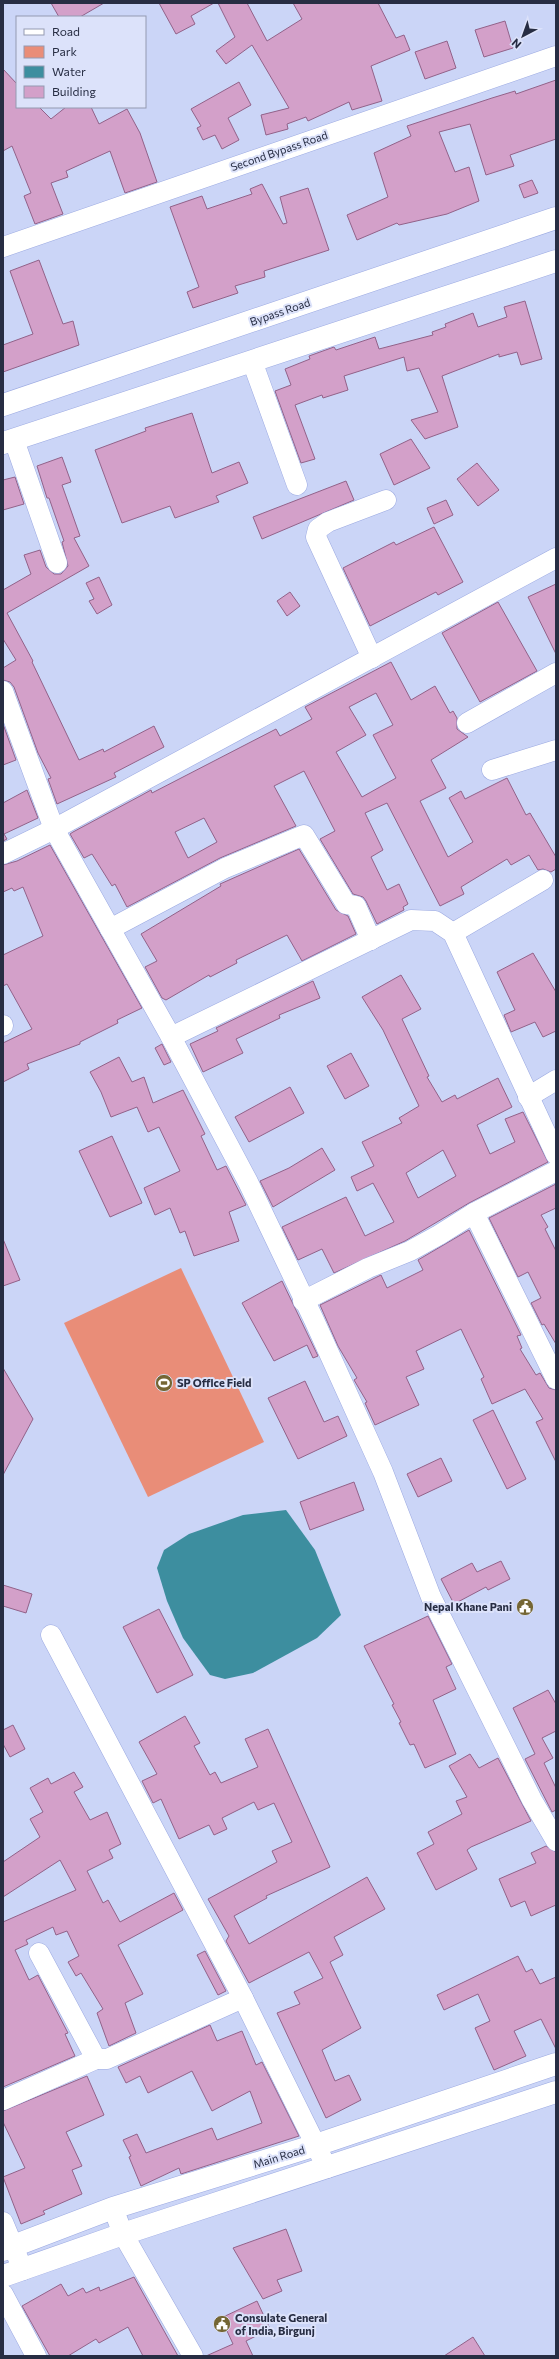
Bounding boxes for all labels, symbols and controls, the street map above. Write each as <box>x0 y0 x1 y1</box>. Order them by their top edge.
legend <box>16 16 146 108</box>
north arrow <box>503 16 543 56</box>
text: Road <box>52 24 80 38</box>
text: N <box>509 36 523 52</box>
text: Park <box>52 44 78 58</box>
text: Water <box>52 64 86 78</box>
text: Building <box>52 84 96 98</box>
street label: Second Bypass Road <box>229 128 329 173</box>
street label: Bypass Road <box>248 295 312 328</box>
sports icon: SP Office Field <box>154 1373 174 1393</box>
place label: SP Office Field <box>177 1376 251 1389</box>
public building icon: Nepal Khane Pani <box>515 1597 535 1617</box>
place label: Nepal Khane Pani <box>424 1600 512 1613</box>
street label: Main Road <box>252 2143 306 2171</box>
place label: Consulate General of India, Birgunj <box>235 2311 327 2337</box>
public building icon: Consulate General of India, Birgunj <box>212 2314 232 2334</box>

